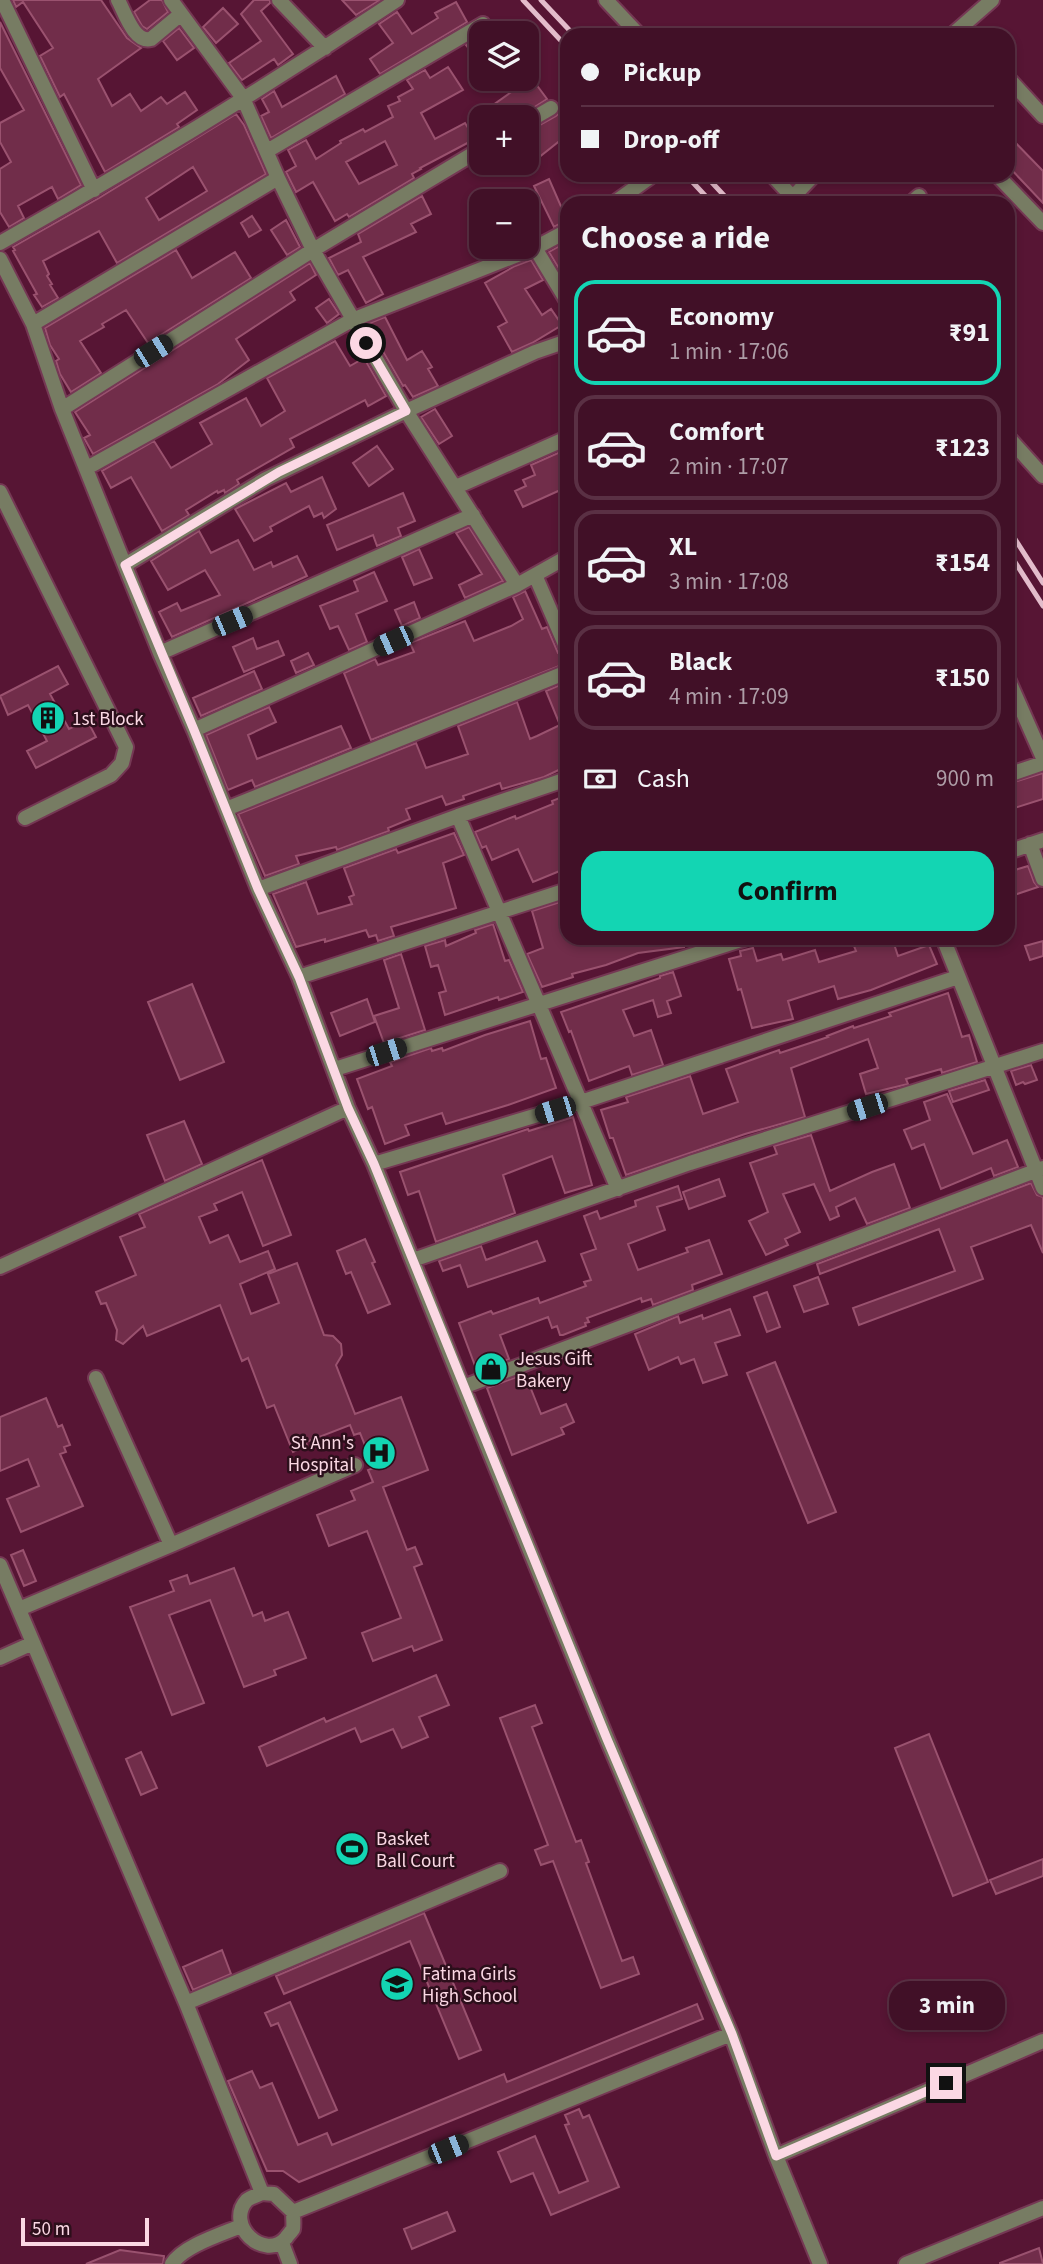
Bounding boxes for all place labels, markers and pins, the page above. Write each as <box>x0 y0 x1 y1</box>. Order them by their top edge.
building icon: 1st Block <box>29 699 67 737</box>
place label: 1st Block <box>72 706 144 733</box>
place label: Jesus Gift Bakery <box>516 1346 593 1395</box>
shop icon: Jesus Gift Bakery <box>472 1350 510 1388</box>
place label: St Ann's Hospital <box>288 1430 354 1479</box>
hospital icon: St Ann's Hospital <box>360 1434 398 1472</box>
place label: Basket Ball Court <box>376 1826 455 1875</box>
sports icon: Basket Ball Court <box>333 1830 371 1868</box>
place label: Fatima Girls High School <box>422 1961 518 2010</box>
school or university icon: Fatima Girls High School <box>378 1965 416 2003</box>

